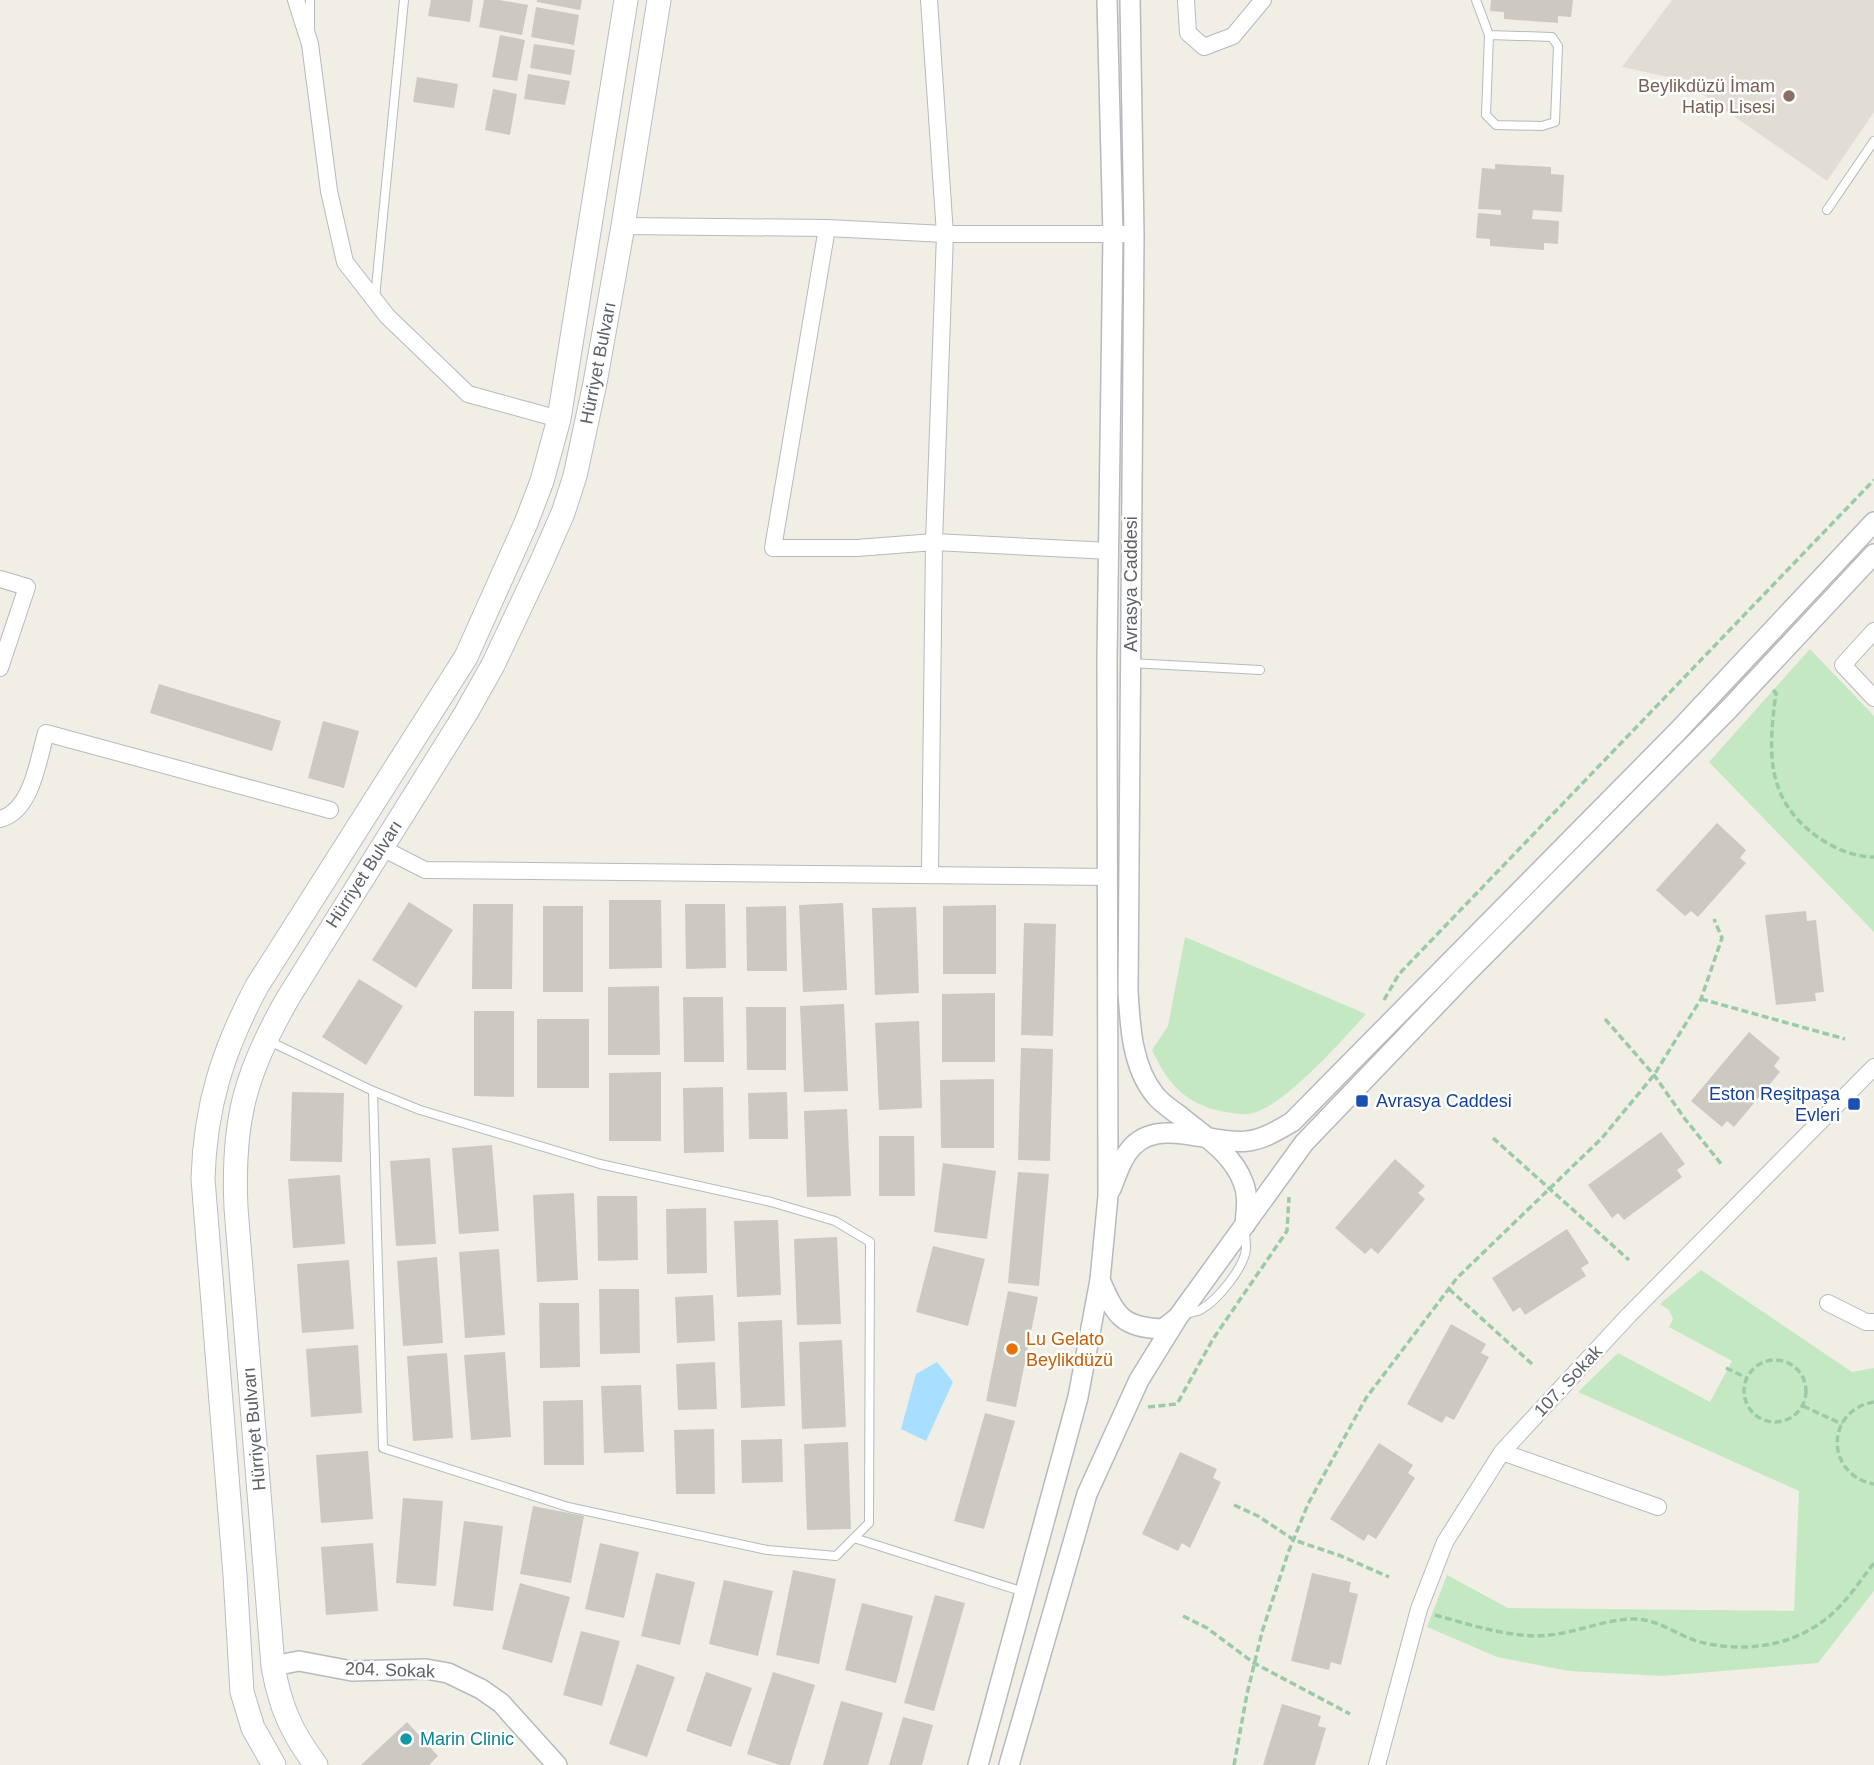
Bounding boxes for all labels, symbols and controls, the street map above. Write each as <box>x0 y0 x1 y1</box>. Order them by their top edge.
place label: Beylikdüzü İmam Hatip Lisesi <box>1638 76 1775 117</box>
marker: Beylikdüzü İmam Hatip Lisesi <box>1781 88 1797 104</box>
street label: Hürriyet Bulvarı <box>576 300 620 426</box>
street label: Avrasya Caddesi <box>1121 516 1141 652</box>
street label: Hürriyet Bulvarı <box>322 817 406 931</box>
place label: Eston Reşitpaşa Evleri <box>1709 1084 1841 1125</box>
place label: Avrasya Caddesi <box>1376 1091 1512 1111</box>
marker: Avrasya Caddesi <box>1354 1093 1370 1109</box>
marker: Eston Reşitpaşa Evleri <box>1846 1096 1862 1112</box>
place label: Lu Gelato Beylikdüzü <box>1026 1329 1113 1370</box>
marker: Lu Gelato Beylikdüzü <box>1004 1341 1020 1357</box>
street label: 107. Sokak <box>1530 1341 1607 1421</box>
street label: Hürriyet Bulvarı <box>239 1366 269 1492</box>
street label: 204. Sokak <box>345 1658 436 1682</box>
place label: Marin Clinic <box>420 1729 514 1749</box>
marker: Marin Clinic <box>398 1731 414 1747</box>

